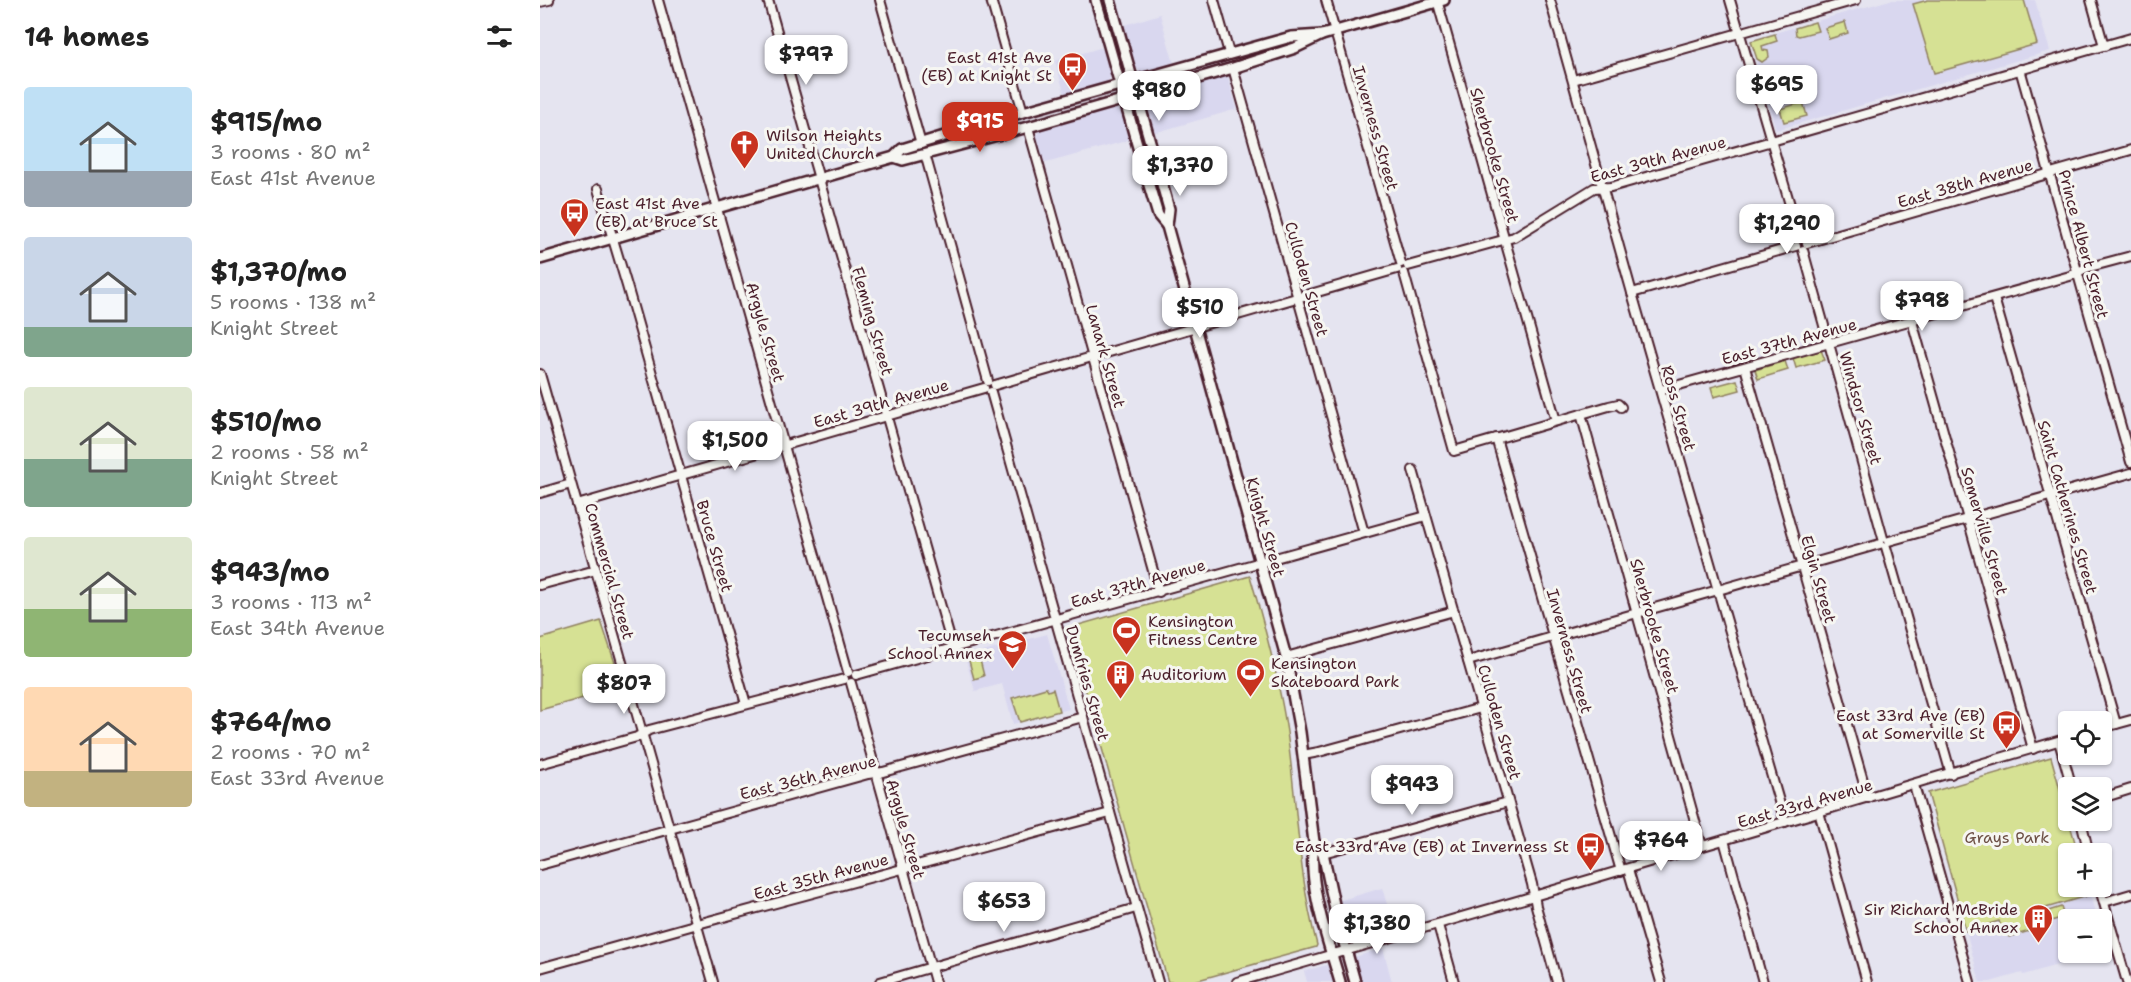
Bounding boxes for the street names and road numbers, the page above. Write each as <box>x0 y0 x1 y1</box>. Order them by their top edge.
street label: Inverness Street <box>1348 63 1403 193</box>
street label: Sherbrooke Street <box>1465 85 1524 225</box>
street label: East 39th Avenue <box>1588 131 1728 188</box>
street label: East 38th Avenue <box>1895 154 2035 213</box>
street label: Prince Albert Street <box>2054 167 2114 321</box>
street label: Culloden Street <box>1280 219 1333 339</box>
street label: Fleming Street <box>847 264 898 378</box>
street label: Argyle Street <box>741 280 790 385</box>
street label: Lanark Street <box>1081 302 1130 410</box>
street label: East 37th Avenue <box>1719 313 1859 370</box>
street label: Windsor Street <box>1834 349 1887 467</box>
street label: Ross Street <box>1656 363 1701 453</box>
street label: East 39th Avenue <box>811 374 951 433</box>
street label: Saint Catherines Street <box>2033 418 2102 597</box>
street label: Somerville Street <box>1956 465 2013 598</box>
street label: Knight Street <box>1241 475 1290 579</box>
street label: Bruce Street <box>691 498 738 595</box>
street label: Commercial Street <box>580 500 639 642</box>
street label: Elgin Street <box>1796 533 1841 626</box>
street label: East 37th Avenue <box>1068 554 1208 613</box>
street label: Sherbrooke Street <box>1625 556 1684 696</box>
street label: Inverness Street <box>1542 586 1597 716</box>
street label: Dumfries Street <box>1061 623 1114 744</box>
street label: Culloden Street <box>1473 662 1526 782</box>
street label: East 36th Avenue <box>738 750 879 805</box>
street label: East 33rd Avenue <box>1735 774 1875 833</box>
street label: Argyle Street <box>881 777 930 882</box>
street label: East 35th Avenue <box>751 848 891 905</box>

